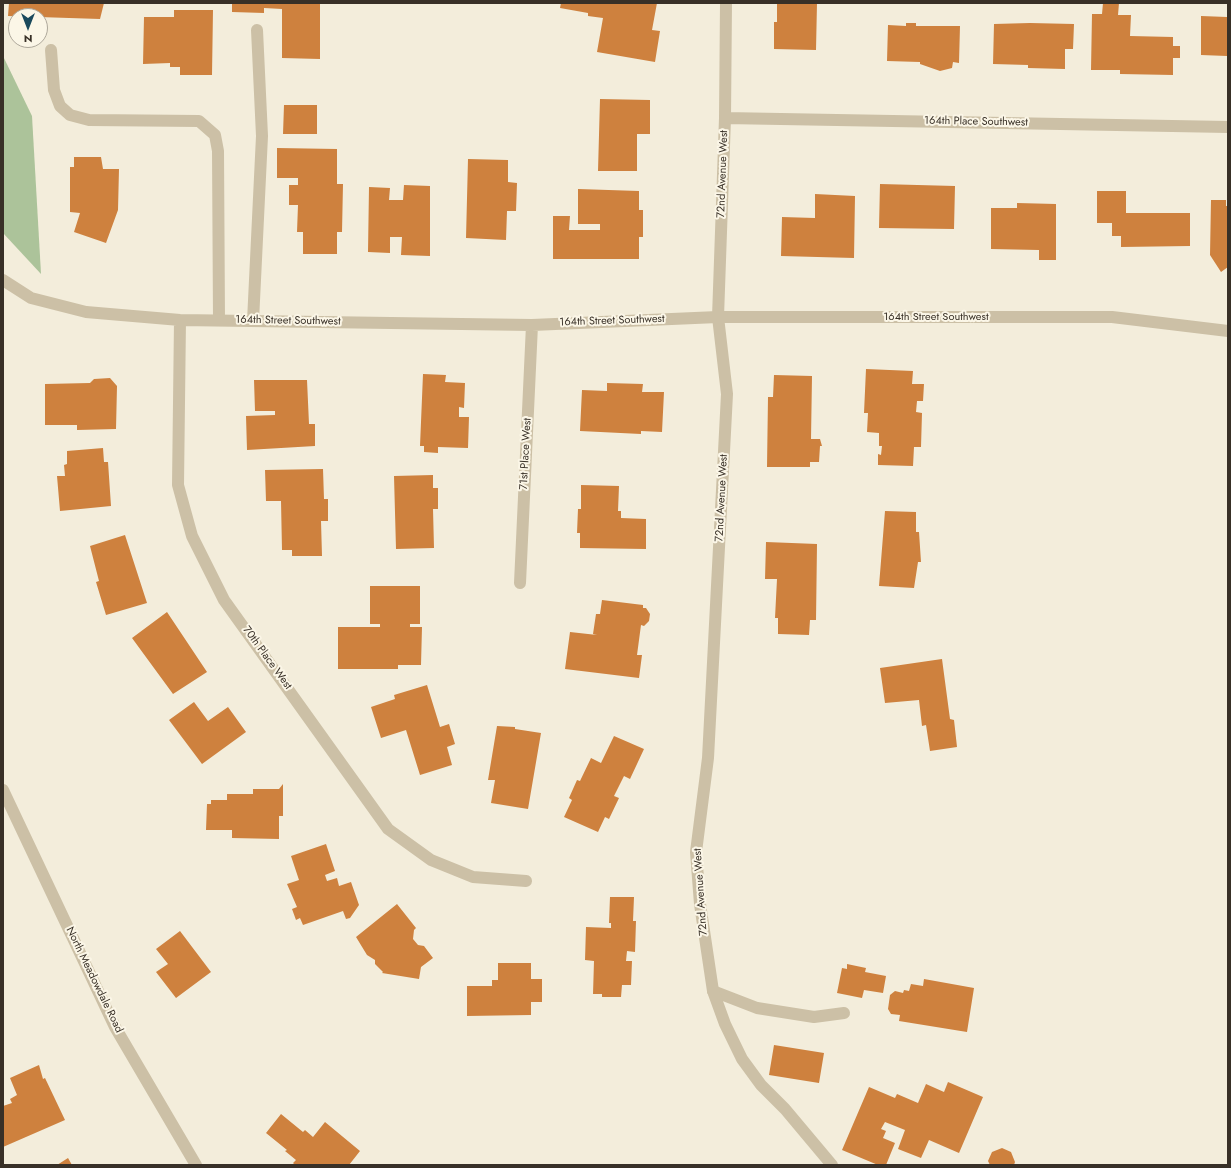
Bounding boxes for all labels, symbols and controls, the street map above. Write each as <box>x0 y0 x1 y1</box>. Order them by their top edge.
north arrow <box>8 8 48 48</box>
text: N <box>24 31 32 47</box>
street label: 164th Place Southwest <box>924 114 1028 130</box>
street label: 72nd Avenue West <box>715 130 731 218</box>
street label: 164th Street Southwest <box>883 310 989 324</box>
street label: 164th Street Southwest <box>235 313 341 329</box>
street label: 164th Street Southwest <box>559 313 665 329</box>
street label: 71st Place West <box>518 418 534 490</box>
street label: 72nd Avenue West <box>713 454 731 542</box>
street label: 70th Place West <box>240 624 294 692</box>
street label: 72nd Avenue West <box>691 848 711 936</box>
street label: North Meadowdale Road <box>63 925 125 1035</box>

